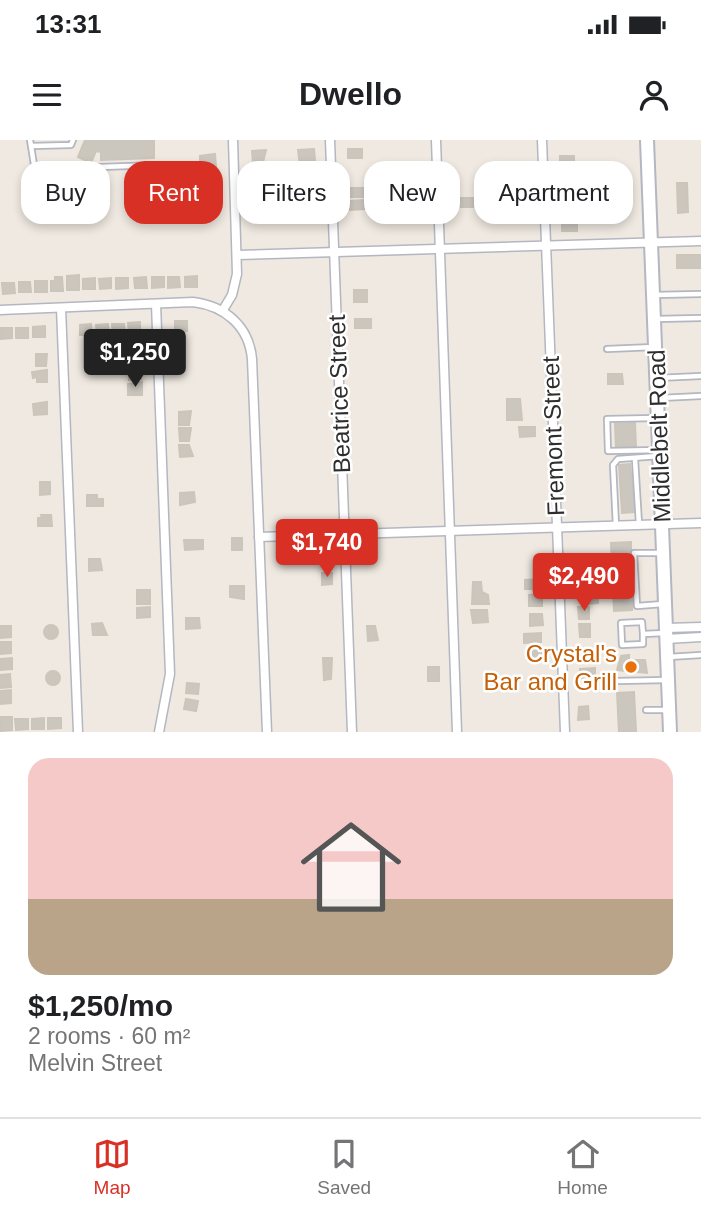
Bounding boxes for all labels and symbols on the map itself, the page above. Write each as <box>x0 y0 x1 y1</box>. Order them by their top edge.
street label: Beatrice Street <box>323 314 355 474</box>
pin: $1,250 <box>78 330 192 389</box>
street label: Middlebelt Road <box>642 349 676 523</box>
street label: Fremont Street <box>537 355 569 516</box>
pin: $1,740 <box>270 520 384 579</box>
pin: $2,490 <box>527 554 641 613</box>
place label: Crystal's Bar and Grill <box>484 640 617 695</box>
marker: Crystal's Bar and Grill <box>623 659 639 675</box>

